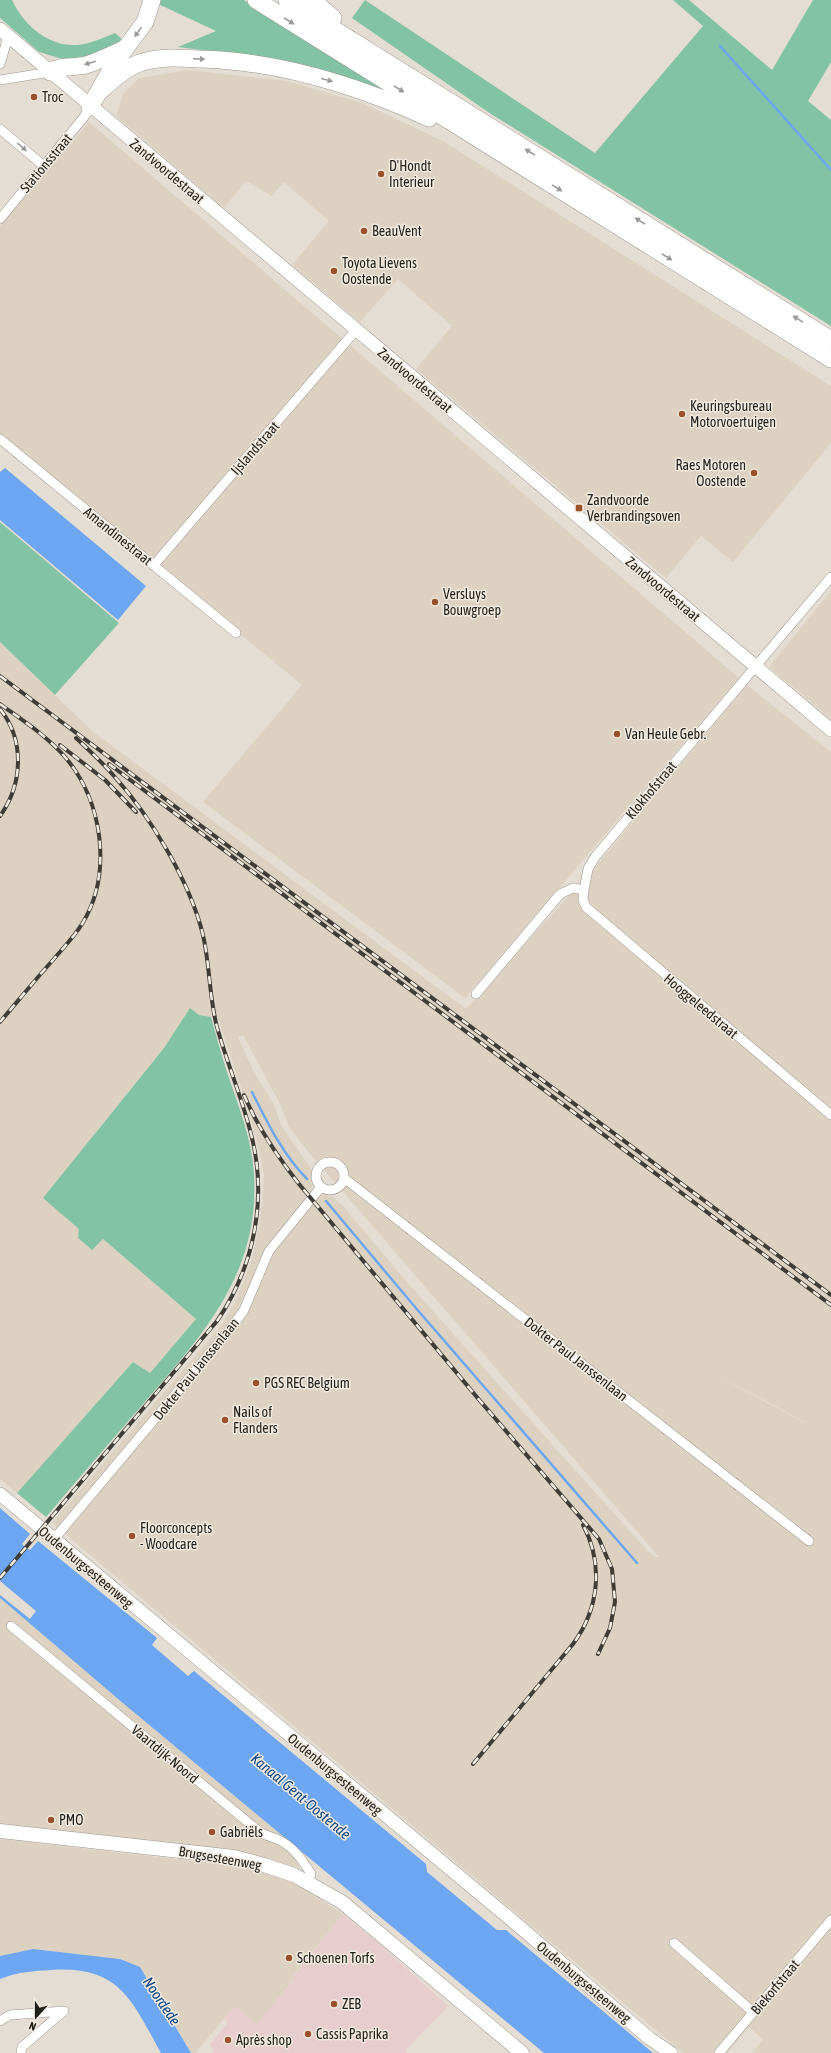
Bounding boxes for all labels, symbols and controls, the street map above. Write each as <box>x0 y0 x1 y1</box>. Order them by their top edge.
one-way arrow <box>283 17 295 24</box>
one-way arrow <box>134 27 142 37</box>
one-way arrow <box>193 55 205 62</box>
one-way arrow <box>84 60 96 66</box>
one-way arrow <box>321 77 333 83</box>
one-way arrow <box>393 86 405 93</box>
place label: Troc <box>42 89 64 105</box>
marker: Troc <box>29 92 39 102</box>
street label: Stationsstraat <box>17 130 75 196</box>
street label: Zandvoordestraat <box>127 135 207 207</box>
one-way arrow <box>17 143 28 152</box>
one-way arrow <box>524 148 536 155</box>
place label: D'Hondt Interieur <box>389 158 435 190</box>
marker: D'Hondt Interieur <box>376 169 386 179</box>
one-way arrow <box>551 184 563 191</box>
one-way arrow <box>634 217 646 224</box>
place label: BeauVent <box>372 223 422 239</box>
marker: BeauVent <box>359 226 369 236</box>
one-way arrow <box>661 253 673 260</box>
place label: Toyota Lievens Oostende <box>342 255 417 287</box>
marker: Toyota Lievens Oostende <box>329 266 339 276</box>
one-way arrow <box>793 315 803 323</box>
street label: Zandvoordestraat <box>375 344 455 416</box>
place label: Keuringsbureau Motorvoertuigen <box>690 398 776 430</box>
marker: Keuringsbureau Motorvoertuigen <box>677 409 687 419</box>
street label: Ijslandstraat <box>228 418 282 478</box>
place label: Raes Motoren Oostende <box>676 457 746 489</box>
marker: Raes Motoren Oostende <box>749 468 759 478</box>
place label: Zandvoorde Verbrandingsoven <box>587 492 681 524</box>
marker: Zandvoorde Verbrandingsoven <box>574 503 584 513</box>
street label: Amandinestraat <box>81 504 155 568</box>
street label: Zandvoordestraat <box>623 553 703 625</box>
place label: Versluys Bouwgroep <box>443 586 501 618</box>
marker: Versluys Bouwgroep <box>430 597 440 607</box>
place label: Van Heule Gebr. <box>625 726 706 742</box>
marker: Van Heule Gebr. <box>612 729 622 739</box>
street label: Klokhofstraat <box>622 758 680 822</box>
street label: Hooggeleedstraat <box>661 970 741 1042</box>
street label: Dokter Paul Janssenlaan <box>521 1314 631 1404</box>
street label: Dokter Paul Janssenlaan <box>150 1315 242 1423</box>
place label: PGS REC Belgium <box>264 1375 350 1391</box>
marker: PGS REC Belgium <box>251 1378 261 1388</box>
place label: Nails of Flanders <box>233 1404 278 1436</box>
marker: Nails of Flanders <box>220 1415 230 1425</box>
place label: Floorconcepts - Woodcare <box>140 1520 212 1552</box>
street label: Oudenburgsesteenweg <box>36 1523 136 1611</box>
marker: Floorconcepts - Woodcare <box>127 1531 137 1541</box>
street label: Vaartdijk-Noord <box>128 1721 202 1787</box>
street label: Oudenburgsesteenweg <box>285 1730 385 1818</box>
water label: Kanaal Gent-Oostende <box>248 1749 354 1843</box>
place label: PMO <box>59 1812 83 1828</box>
marker: PMO <box>46 1815 56 1825</box>
place label: Gabriëls <box>220 1824 263 1840</box>
marker: Gabriëls <box>207 1827 217 1837</box>
street label: Brugsesteenweg <box>177 1843 263 1873</box>
street label: Oudenburgsesteenweg <box>534 1938 634 2026</box>
place label: Schoenen Torfs <box>297 1950 374 1966</box>
marker: Schoenen Torfs <box>284 1953 294 1963</box>
street label: Biekorfstraat <box>748 1956 802 2018</box>
water label: Noordede <box>140 1974 184 2028</box>
place label: ZEB <box>342 1996 361 2012</box>
north arrow <box>16 1997 56 2037</box>
marker: ZEB <box>329 1999 339 2009</box>
text: N <box>27 2020 38 2033</box>
place label: Cassis Paprika <box>316 2026 389 2042</box>
marker: Cassis Paprika <box>303 2029 313 2039</box>
place label: Après shop <box>236 2032 292 2048</box>
marker: Après shop <box>223 2035 233 2045</box>

